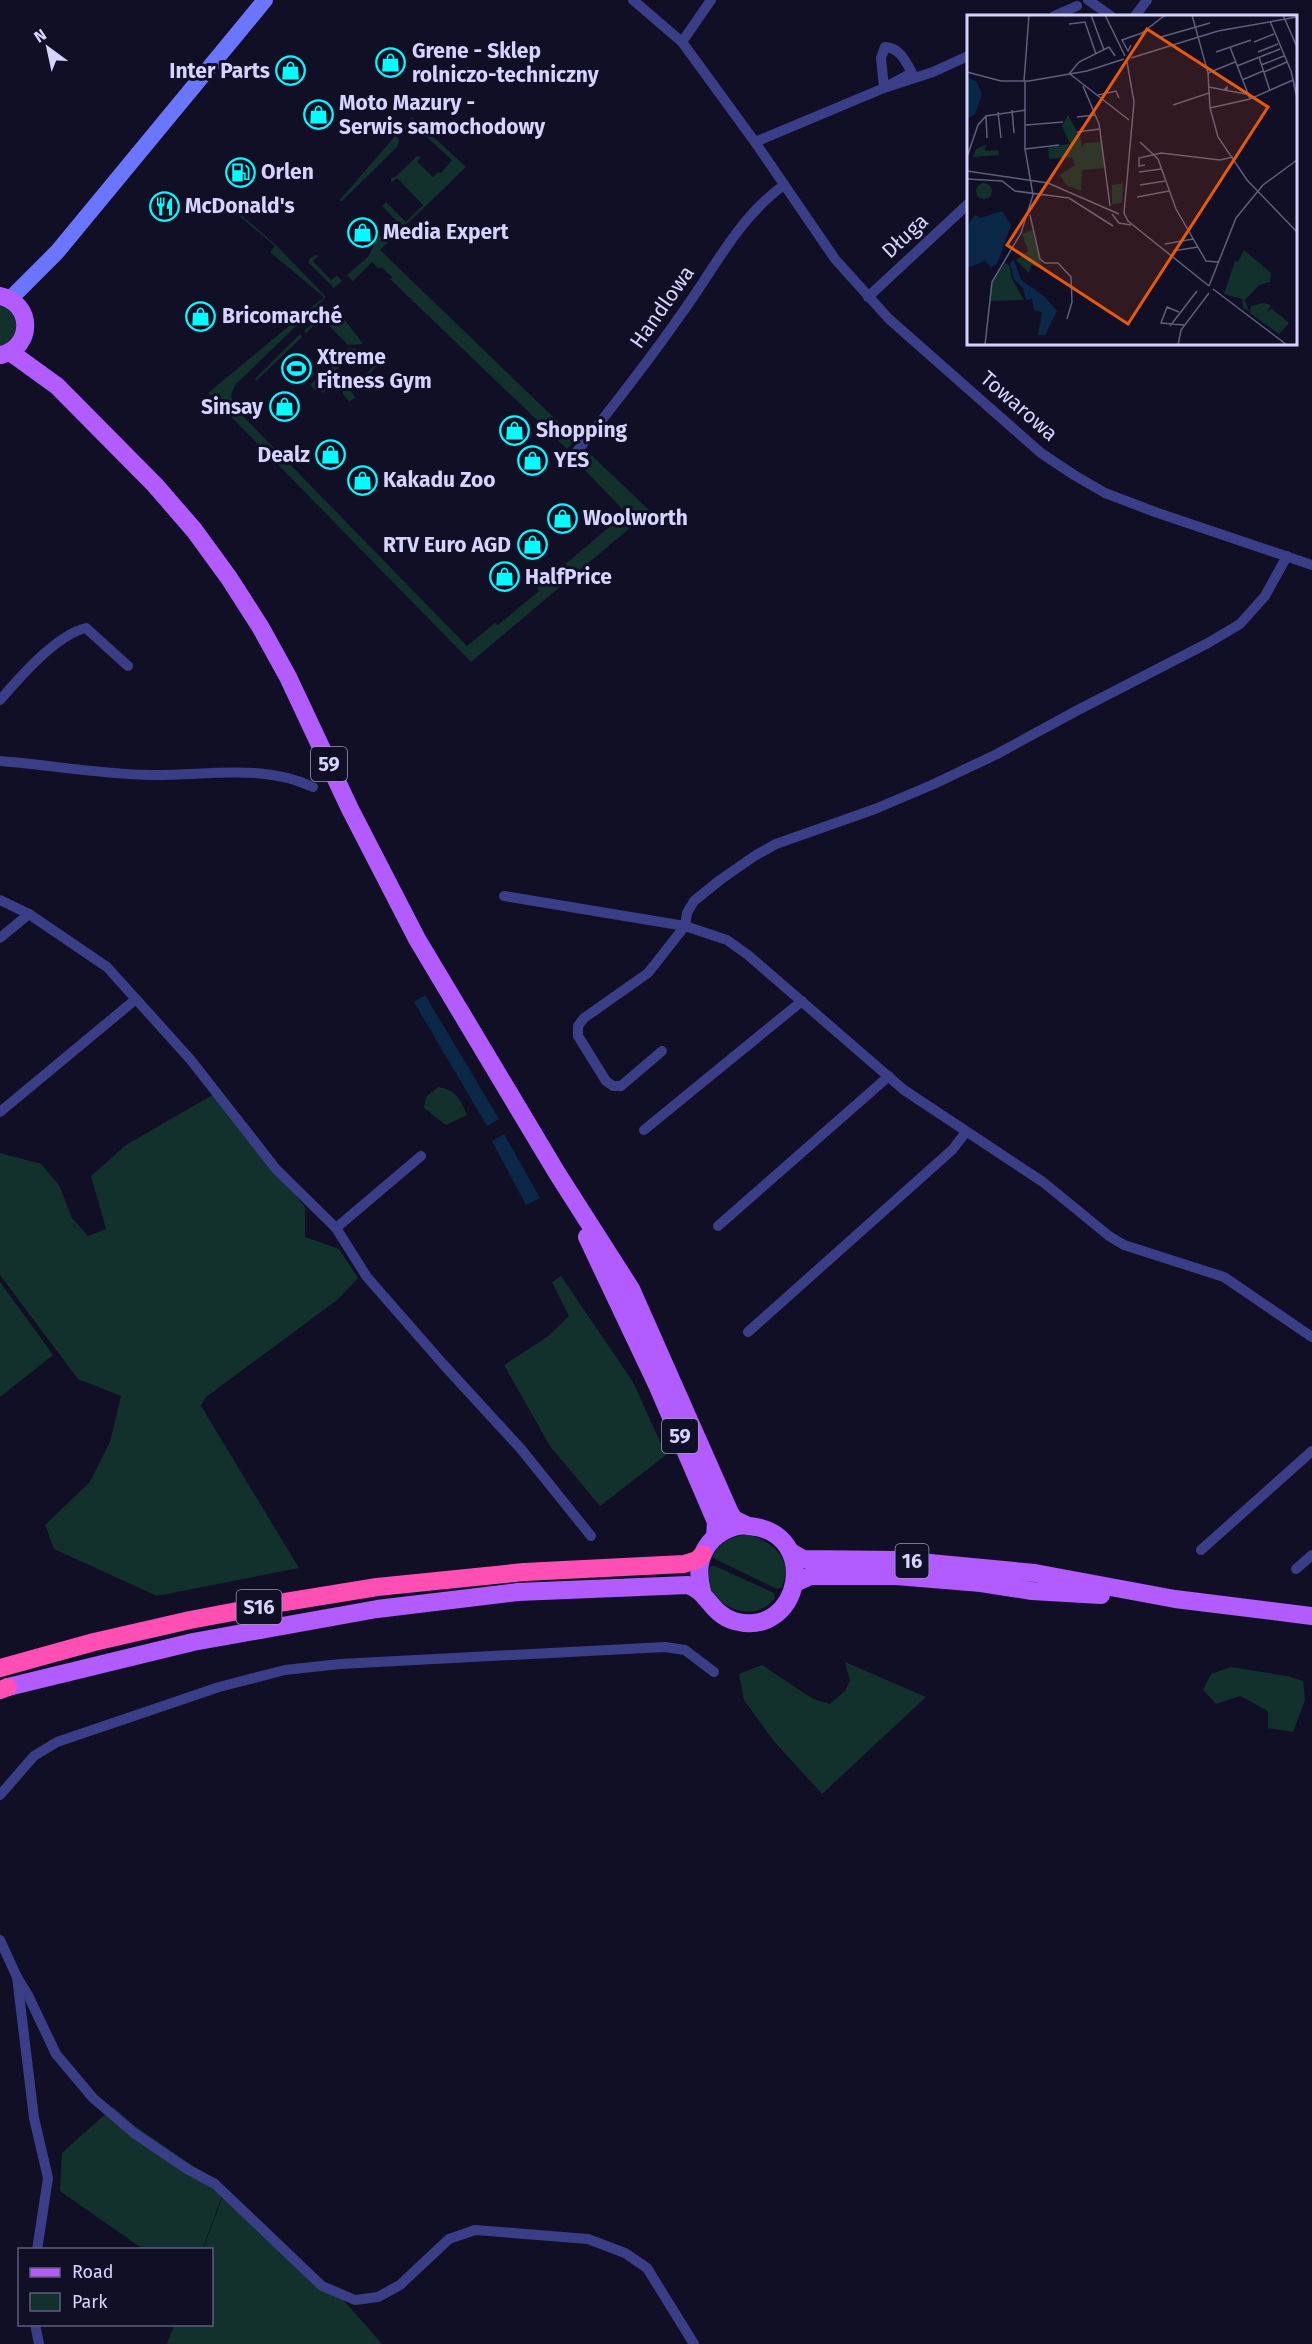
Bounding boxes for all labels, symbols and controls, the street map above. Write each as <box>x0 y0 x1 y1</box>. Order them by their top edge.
inset map <box>967 15 1297 345</box>
north arrow <box>18 18 78 78</box>
text: N <box>30 25 50 47</box>
place label: Grene - Sklep rolniczo-techniczny <box>412 38 599 88</box>
shop icon: Grene - Sklep rolniczo-techniczny <box>375 47 407 79</box>
shop icon: Inter Parts <box>275 55 307 87</box>
place label: Inter Parts <box>169 58 270 84</box>
place label: Moto Mazury - Serwis samochodowy <box>339 90 545 140</box>
shop icon: Moto Mazury - Serwis samochodowy <box>302 99 334 131</box>
fuel station icon: Orlen <box>224 156 256 188</box>
place label: Orlen <box>261 159 314 185</box>
restaurant icon: McDonald's <box>148 190 180 222</box>
place label: McDonald's <box>185 193 295 219</box>
street label: Długa <box>876 208 934 264</box>
shop icon: Media Expert <box>346 216 378 248</box>
place label: Media Expert <box>383 219 509 245</box>
street label: Handlowa <box>624 261 700 353</box>
shop icon: Bricomarché <box>185 300 217 332</box>
place label: Bricomarché <box>222 303 342 329</box>
place label: Xtreme Fitness Gym <box>316 344 432 394</box>
sports icon: Xtreme Fitness Gym <box>280 353 312 385</box>
street label: Towarowa <box>975 365 1063 447</box>
shop icon: Sinsay <box>268 391 300 423</box>
place label: Sinsay <box>201 394 263 420</box>
shop icon: Shopping <box>499 414 531 446</box>
place label: Shopping <box>536 417 628 443</box>
shop icon: Dealz <box>315 439 347 471</box>
place label: Dealz <box>258 442 310 468</box>
shop icon: YES <box>517 444 549 476</box>
place label: YES <box>553 447 589 473</box>
shop icon: Kakadu Zoo <box>346 464 378 496</box>
place label: Kakadu Zoo <box>383 467 496 493</box>
shop icon: Woolworth <box>546 502 578 534</box>
place label: Woolworth <box>583 505 688 531</box>
shop icon: RTV Euro AGD <box>516 529 548 561</box>
place label: RTV Euro AGD <box>383 532 511 558</box>
shop icon: HalfPrice <box>488 561 520 593</box>
place label: HalfPrice <box>525 564 612 590</box>
road number: 59 <box>311 747 347 781</box>
road number: 59 <box>662 1419 698 1453</box>
road number: 16 <box>896 1544 928 1578</box>
road number: S16 <box>236 1590 282 1624</box>
legend <box>18 2248 213 2326</box>
text: Road <box>72 2261 114 2283</box>
text: Park <box>72 2291 108 2313</box>

